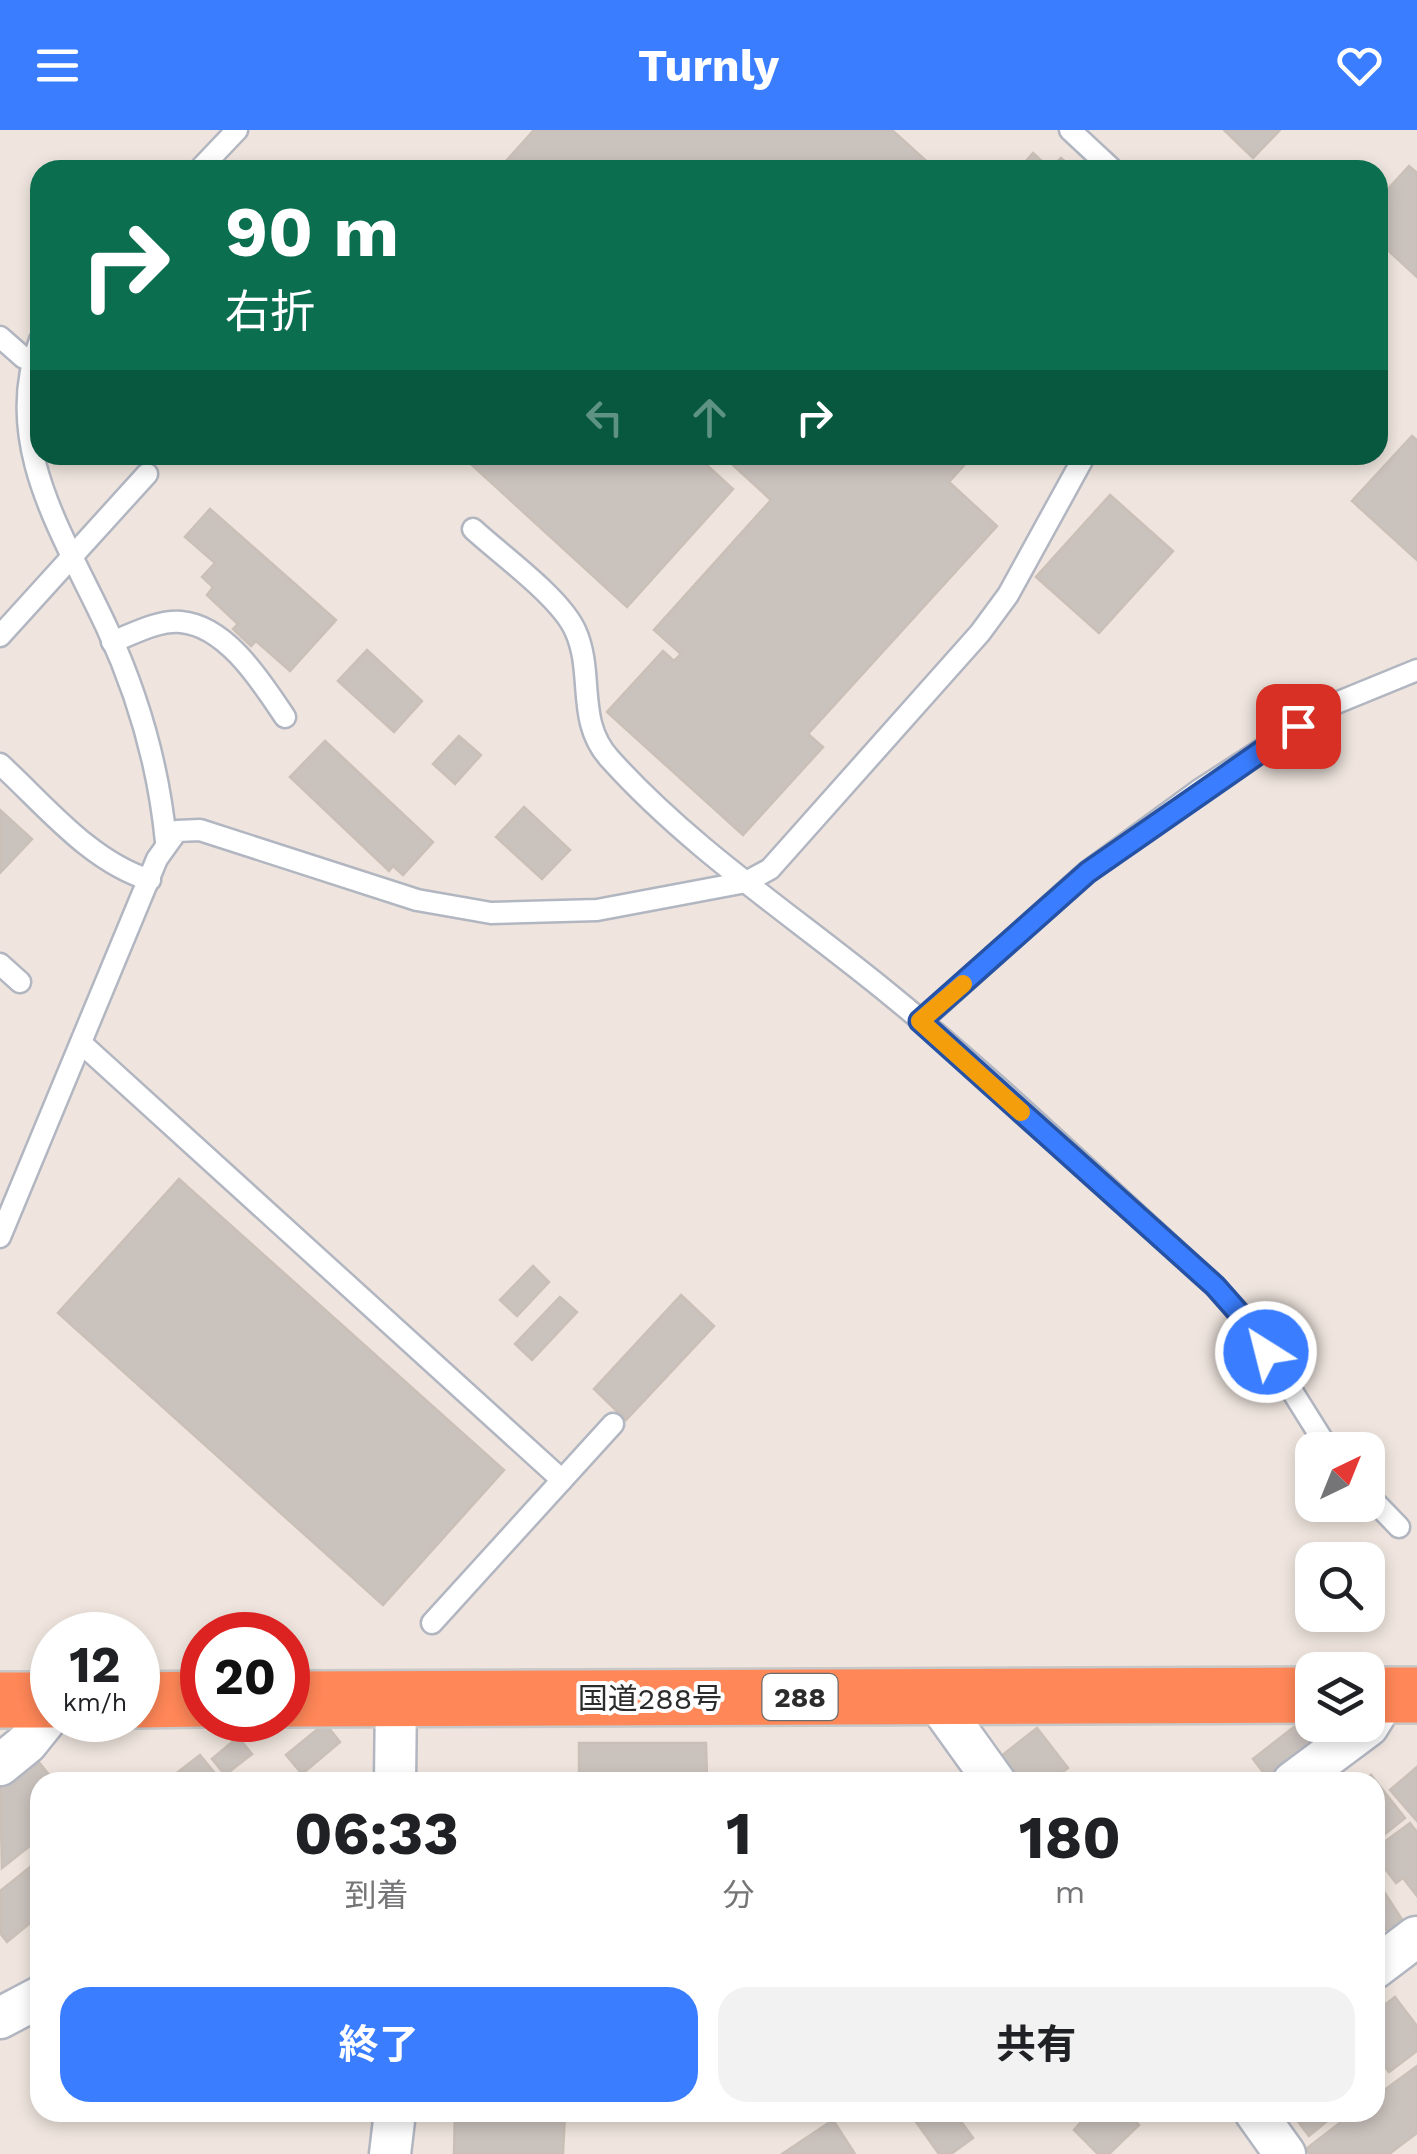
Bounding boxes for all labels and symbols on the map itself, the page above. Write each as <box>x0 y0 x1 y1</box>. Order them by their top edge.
pin <box>1256 684 1341 769</box>
position arrow <box>1214 1300 1318 1404</box>
north arrow <box>1295 1432 1385 1522</box>
speed limit sign: 20 <box>180 1612 310 1742</box>
road number: 288 <box>762 1674 838 1720</box>
street label: 国道288号 <box>578 1681 722 1716</box>

